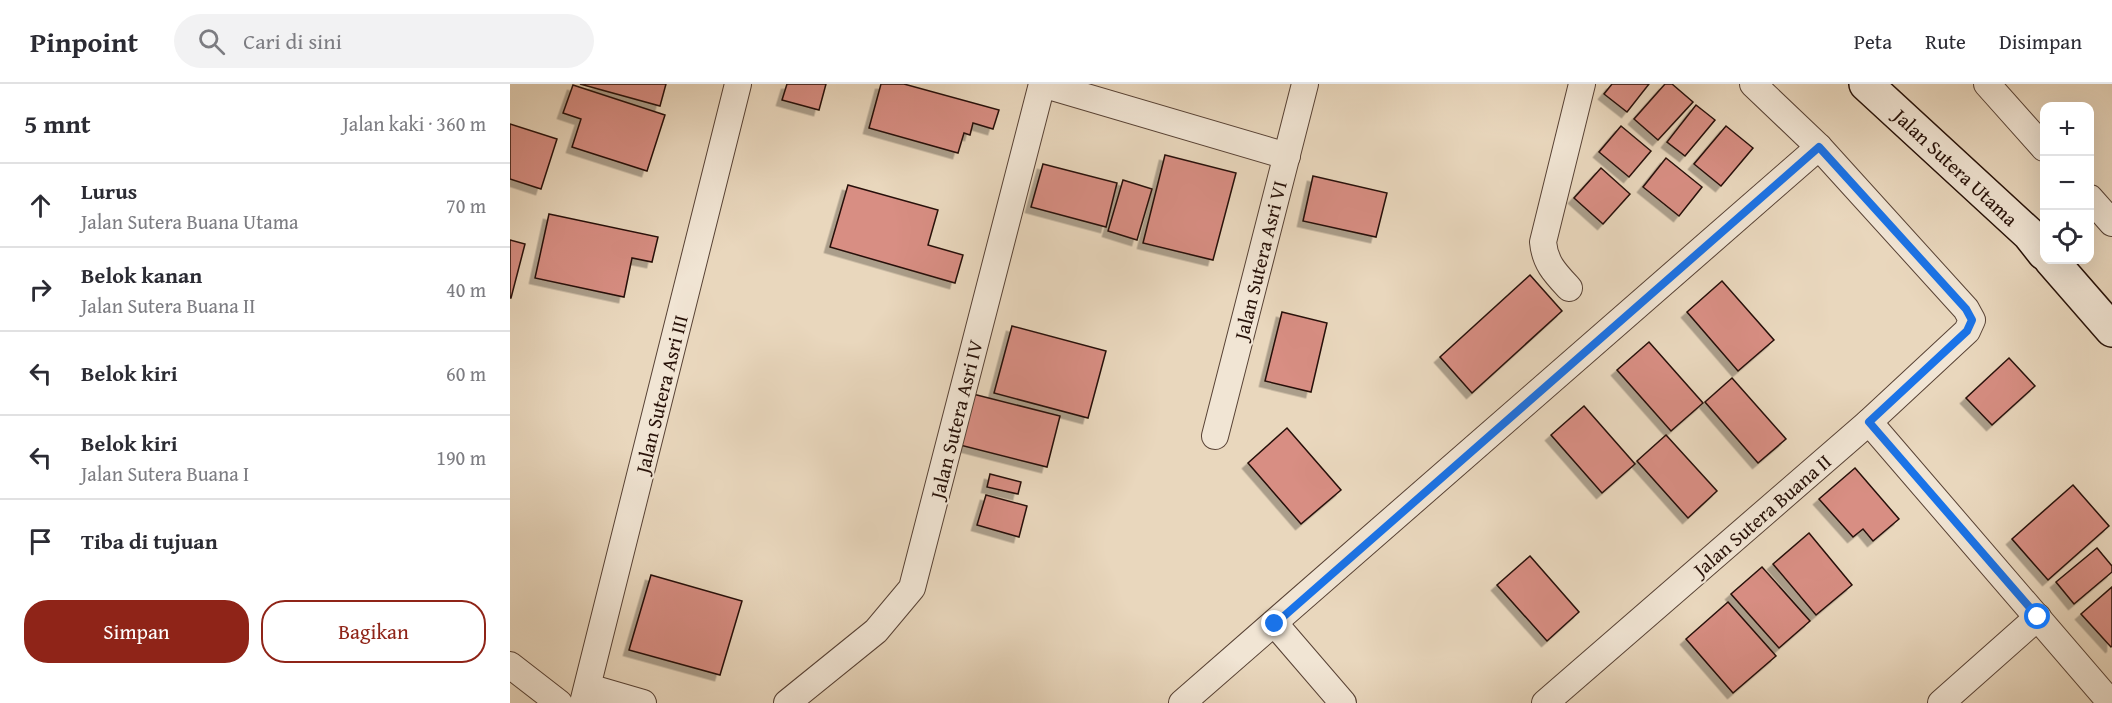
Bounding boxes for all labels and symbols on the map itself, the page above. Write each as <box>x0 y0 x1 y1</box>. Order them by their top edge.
street label: Jalan Sutera Utama <box>1885 99 2025 233</box>
street label: Jalan Sutera Asri VI <box>1225 177 1294 345</box>
street label: Jalan Sutera Asri III <box>627 312 695 479</box>
street label: Jalan Sutera Asri IV <box>921 336 990 504</box>
street label: Jalan Sutera Buana II <box>1684 447 1837 585</box>
route start <box>2024 603 2050 629</box>
route end <box>1261 610 1287 636</box>

